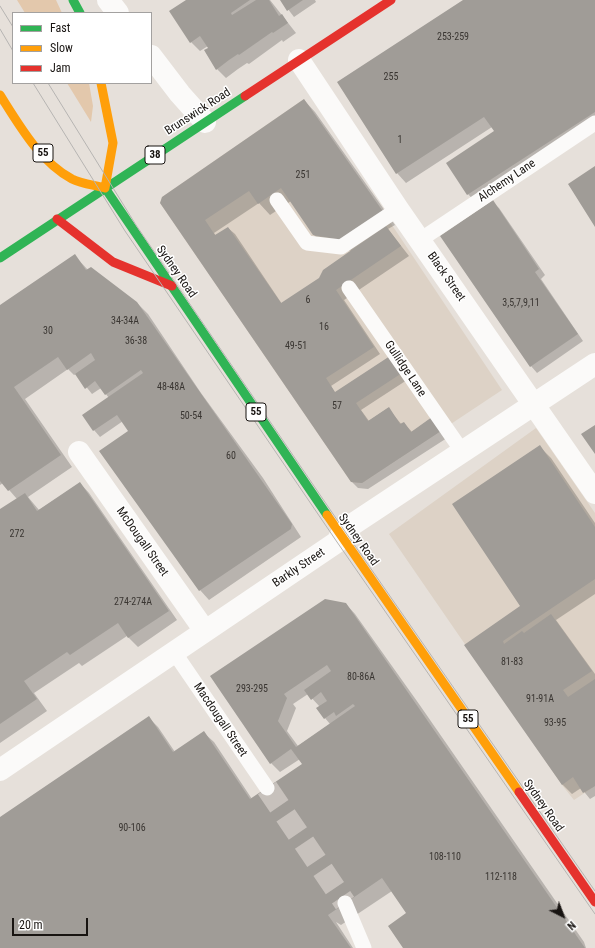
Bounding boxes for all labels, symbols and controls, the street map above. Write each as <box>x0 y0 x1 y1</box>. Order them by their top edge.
legend <box>12 12 152 84</box>
text: Fast <box>50 21 70 35</box>
house number: 253-259 <box>437 31 469 43</box>
text: Slow <box>50 41 73 55</box>
text: Jam <box>50 61 71 75</box>
house number: 255 <box>384 71 398 83</box>
street label: Brunswick Road <box>162 85 234 139</box>
house number: 1 <box>398 134 402 146</box>
road number: 55 <box>33 144 53 162</box>
road number: 38 <box>145 146 165 164</box>
street label: Alchemy Lane <box>475 156 539 206</box>
house number: 251 <box>296 169 310 181</box>
street label: Sydney Road <box>153 243 199 301</box>
street label: Black Street <box>424 250 468 304</box>
house number: 6 <box>306 294 310 306</box>
house number: 3,5,7,9,11 <box>502 297 540 309</box>
house number: 34-34A <box>111 315 139 327</box>
house number: 16 <box>319 321 329 333</box>
house number: 30 <box>43 325 53 337</box>
house number: 36-38 <box>125 335 147 347</box>
street label: Gullidge Lane <box>381 338 429 400</box>
house number: 49-51 <box>285 340 307 352</box>
house number: 48-48A <box>157 381 185 393</box>
house number: 57 <box>332 400 342 412</box>
road number: 55 <box>246 403 266 421</box>
house number: 50-54 <box>180 410 202 422</box>
house number: 60 <box>226 450 236 462</box>
street label: McDougall Street <box>113 505 171 579</box>
street label: Sydney Road <box>335 511 381 569</box>
house number: 272 <box>10 528 24 540</box>
street label: Barkly Street <box>270 545 328 591</box>
house number: 274-274A <box>114 596 152 608</box>
house number: 81-83 <box>501 656 523 668</box>
house number: 80-86A <box>347 671 375 683</box>
street label: Macdougall Street <box>190 680 250 760</box>
house number: 293-295 <box>236 683 268 695</box>
house number: 91-91A <box>526 693 554 705</box>
road number: 55 <box>458 710 478 728</box>
house number: 93-95 <box>544 717 566 729</box>
street label: Sydney Road <box>520 777 566 835</box>
house number: 90-106 <box>118 822 146 834</box>
house number: 108-110 <box>429 851 461 863</box>
house number: 112-118 <box>485 871 517 883</box>
north arrow <box>543 896 583 936</box>
scale bar <box>14 910 90 936</box>
text: 20 m <box>19 918 43 932</box>
text: N <box>565 918 578 932</box>

